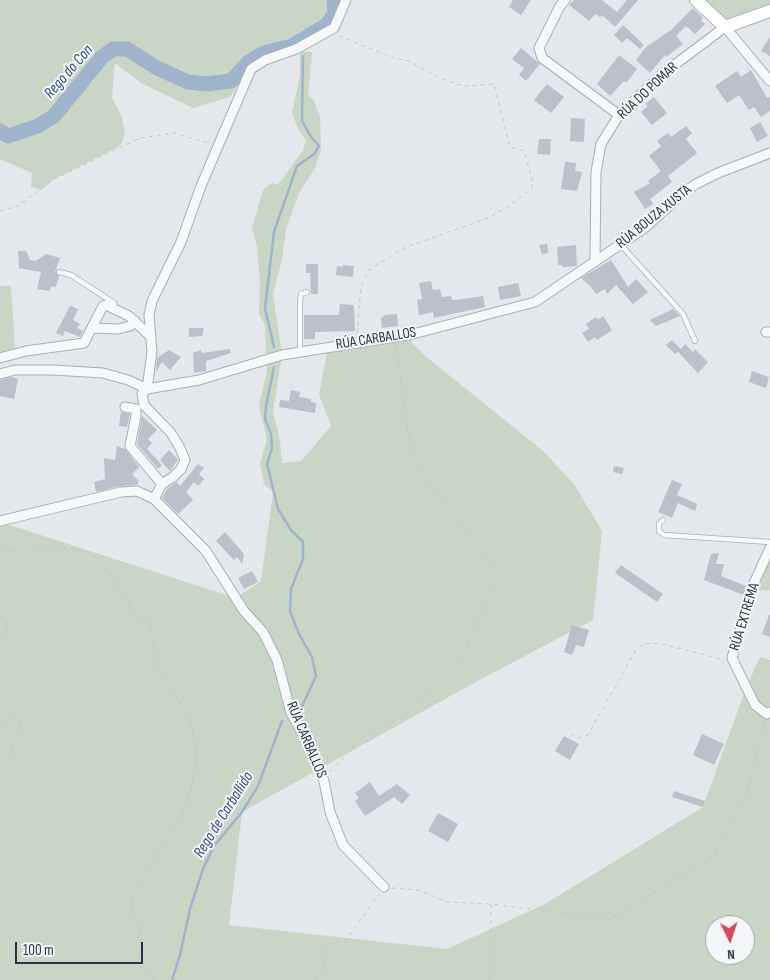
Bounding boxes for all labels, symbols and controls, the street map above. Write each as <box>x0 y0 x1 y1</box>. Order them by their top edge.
water label: Rego do Con <box>40 41 98 103</box>
street label: RÚA DO POMAR <box>614 58 682 124</box>
street label: RÚA BOUZA XUSTA <box>613 181 695 253</box>
street label: RÚA CARBALLOS <box>334 324 418 354</box>
street label: RÚA EXTREMA <box>726 581 764 653</box>
street label: RÚA CARBALLOS <box>282 699 330 781</box>
water label: Rego de Carballido <box>190 769 258 861</box>
north arrow <box>705 915 755 965</box>
scale bar <box>18 932 145 964</box>
text: 100 m <box>23 941 54 960</box>
text: N <box>727 946 735 963</box>

